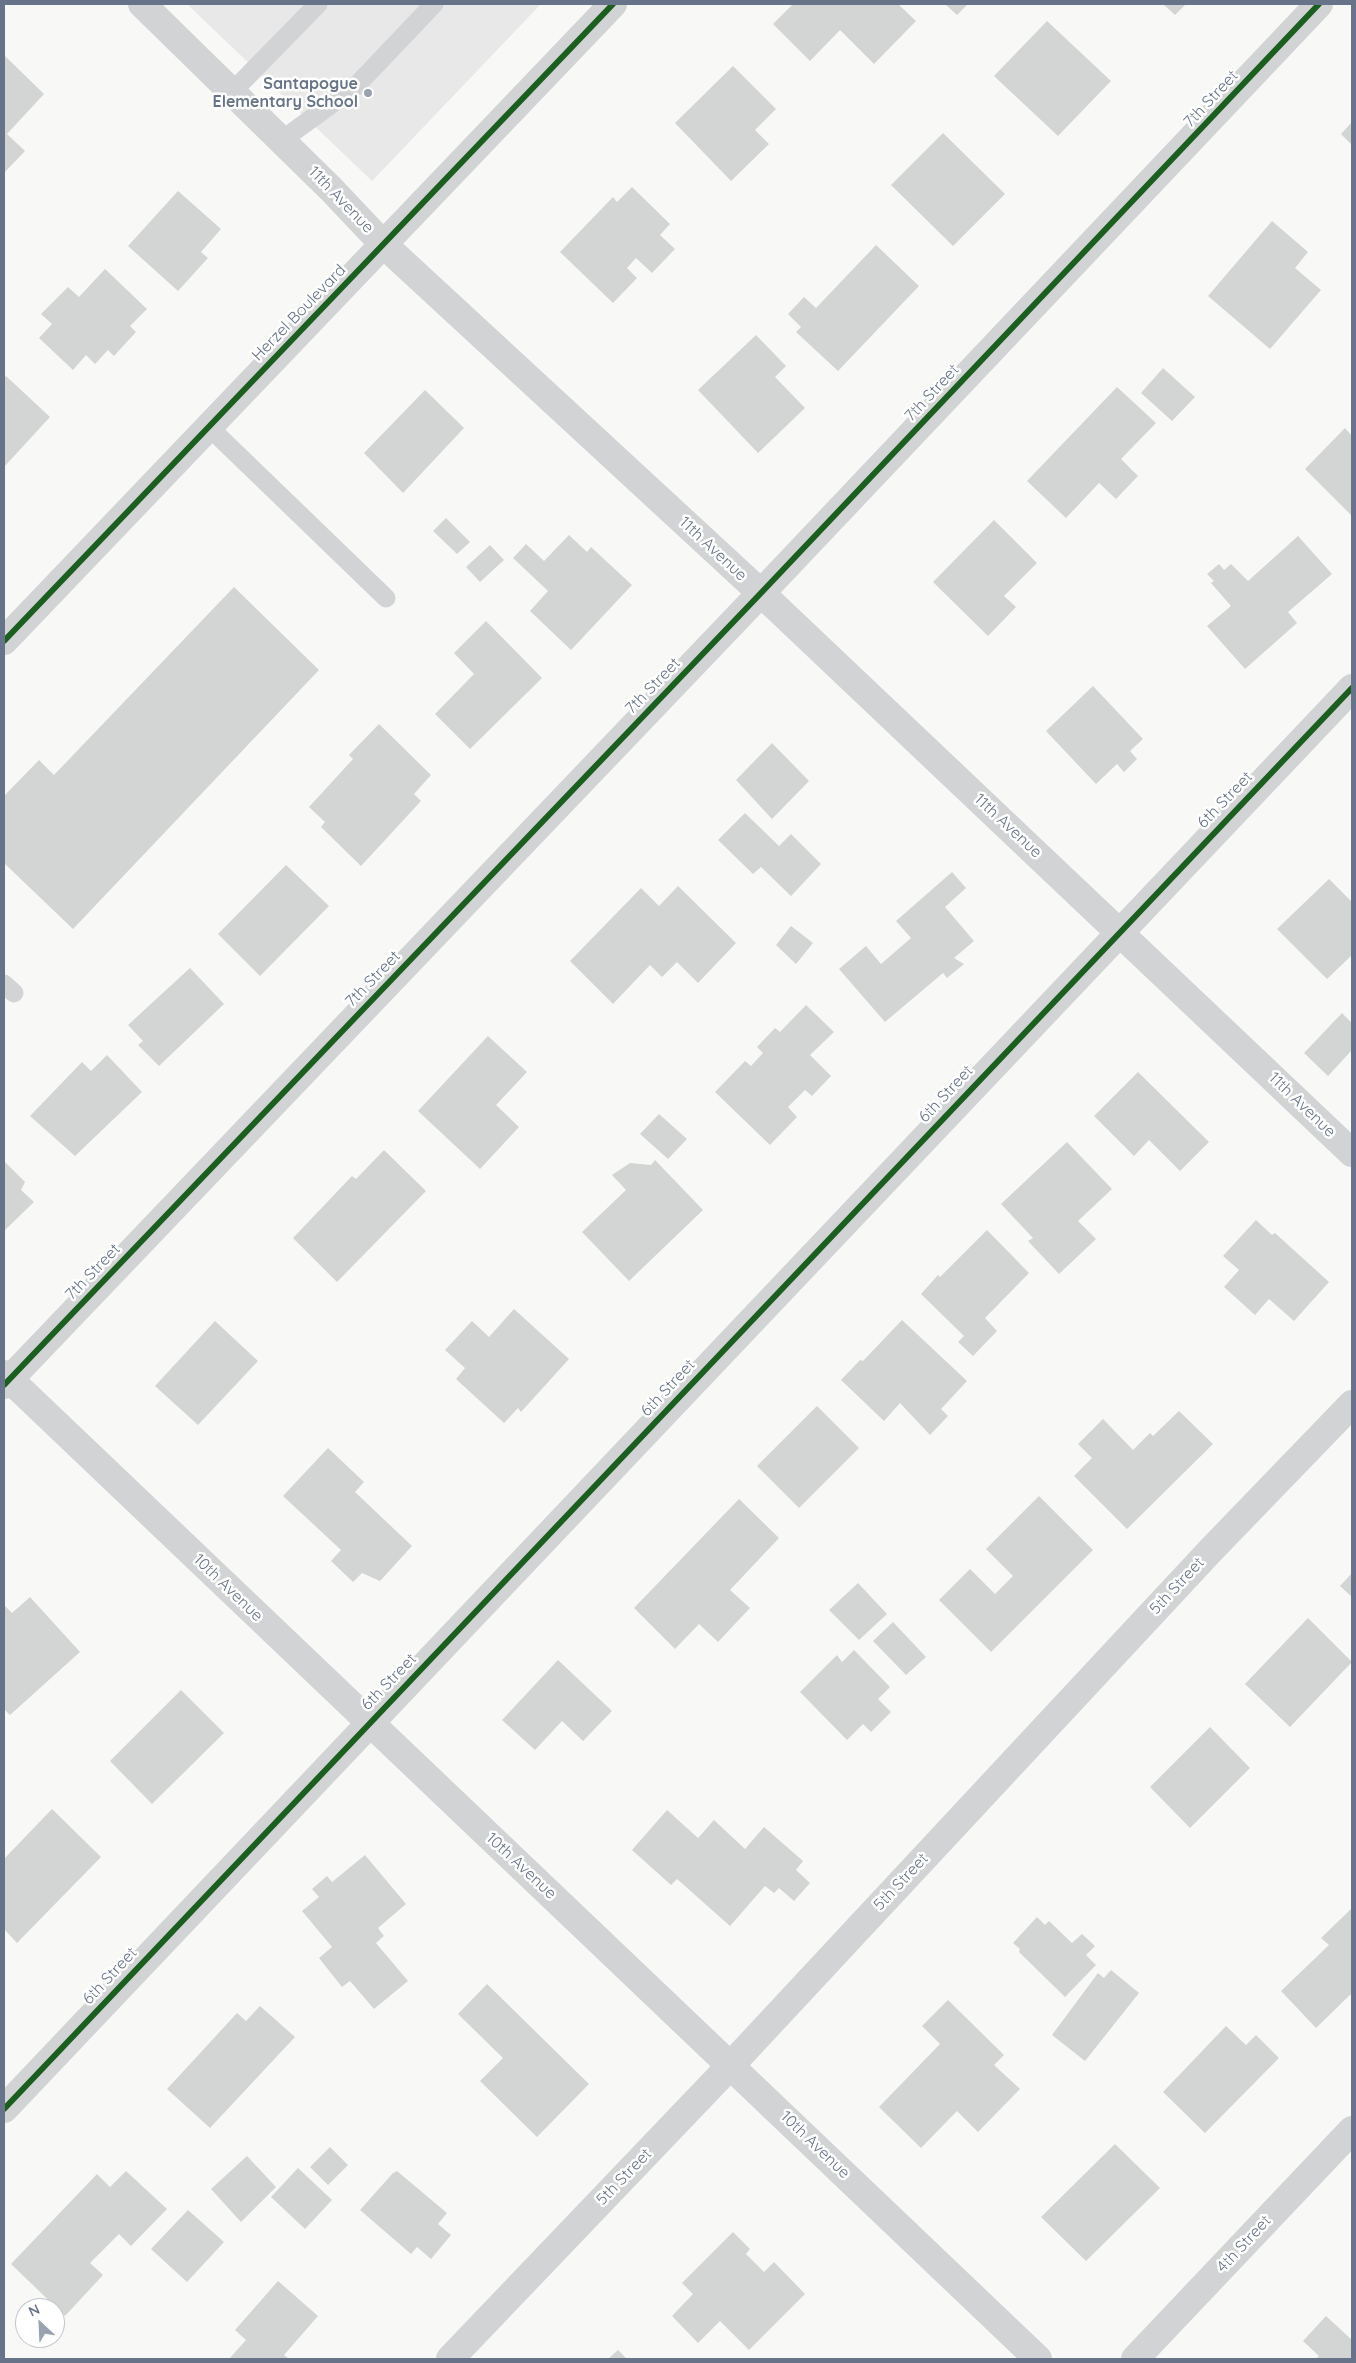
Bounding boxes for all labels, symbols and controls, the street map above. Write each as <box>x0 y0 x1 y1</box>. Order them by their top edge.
street label: 7th Street <box>1180 67 1242 131</box>
place label: Santapogue Elementary School <box>213 74 358 112</box>
marker: Santapogue Elementary School <box>362 87 374 99</box>
street label: 11th Avenue <box>304 163 378 237</box>
street label: Herzel Boulevard <box>248 261 350 365</box>
street label: 7th Street <box>901 361 963 425</box>
street label: 11th Avenue <box>675 513 751 585</box>
street label: 7th Street <box>621 654 685 718</box>
street label: 6th Street <box>1193 768 1257 832</box>
street label: 11th Avenue <box>970 790 1046 862</box>
street label: 7th Street <box>341 947 405 1011</box>
street label: 6th Street <box>915 1061 977 1127</box>
street label: 11th Avenue <box>1265 1068 1339 1142</box>
street label: 7th Street <box>61 1240 125 1304</box>
street label: 6th Street <box>637 1355 699 1421</box>
street label: 10th Avenue <box>189 1550 267 1626</box>
street label: 5th Street <box>1146 1553 1208 1619</box>
street label: 6th Street <box>357 1650 421 1714</box>
street label: 10th Avenue <box>482 1829 560 1903</box>
street label: 5th Street <box>870 1849 932 1915</box>
street label: 6th Street <box>79 1943 141 2009</box>
street label: 10th Avenue <box>776 2107 854 2183</box>
street label: 5th Street <box>592 2145 656 2209</box>
street label: 4th Street <box>1213 2211 1275 2277</box>
north arrow <box>15 2298 65 2348</box>
text: N <box>26 2300 43 2321</box>

